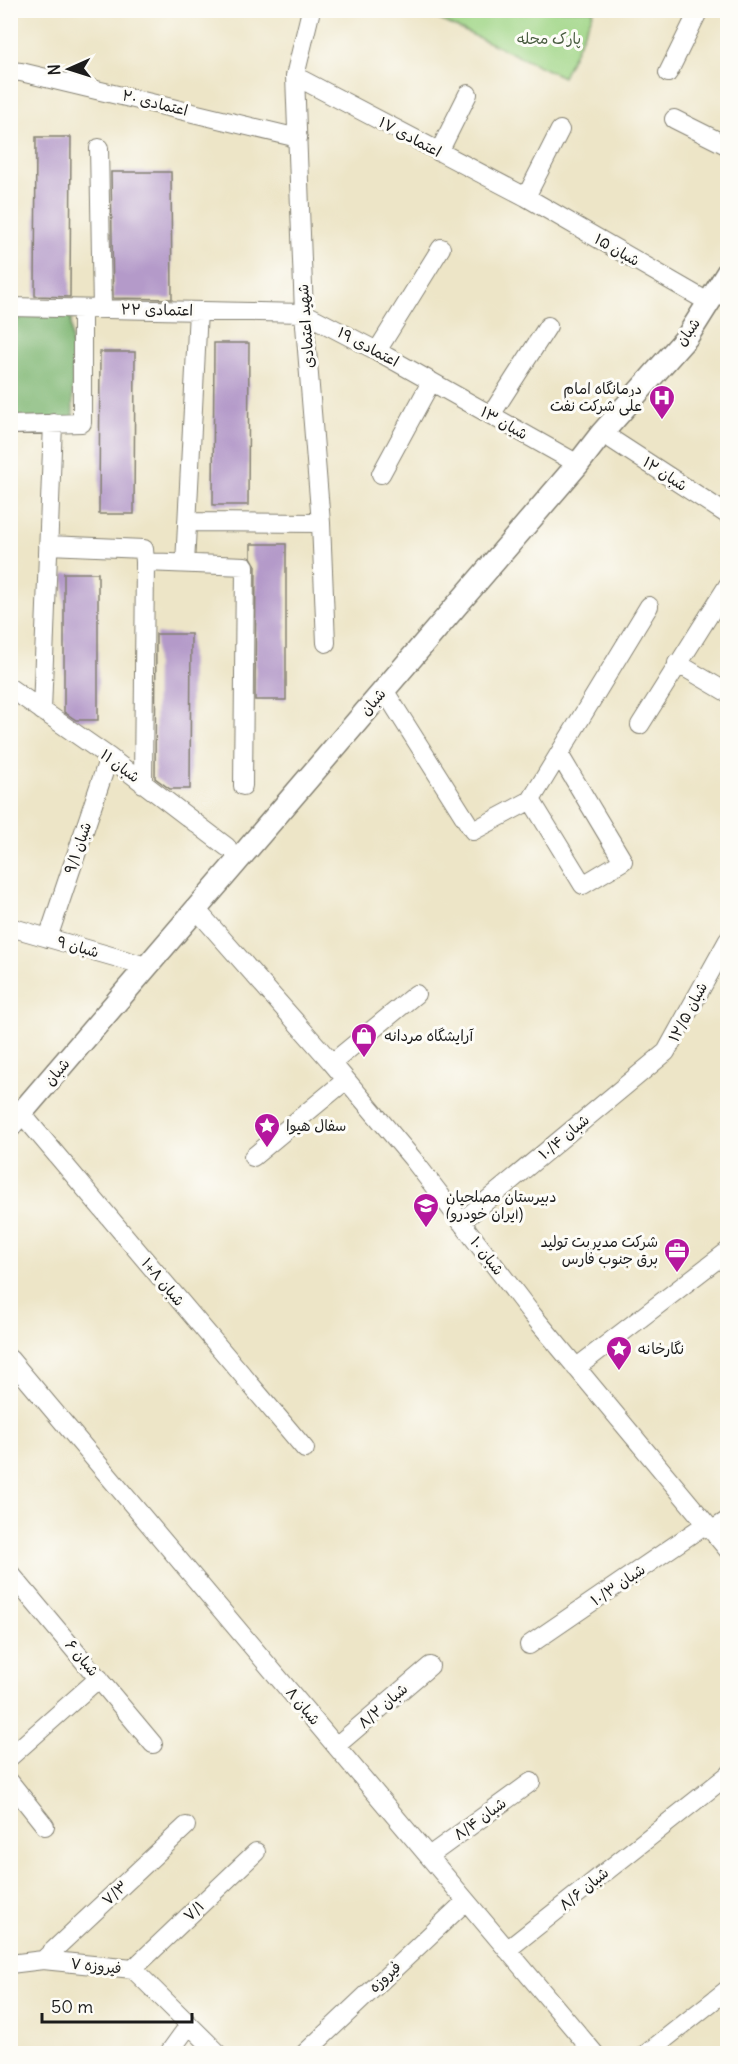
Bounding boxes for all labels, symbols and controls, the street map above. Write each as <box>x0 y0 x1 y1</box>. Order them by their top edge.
park label: پارک محله <box>517 29 581 49</box>
north arrow <box>39 39 99 99</box>
text: N <box>44 64 64 76</box>
street label: ۲۰ اعتمادی <box>120 85 190 120</box>
street label: ۱۷ اعتمادی <box>376 112 445 161</box>
street label: ۱۵ شبان <box>591 229 643 270</box>
street label: شهید اعتمادی <box>293 283 318 369</box>
street label: ۲۲ اعتمادی <box>121 299 193 320</box>
street label: شبان <box>671 314 704 349</box>
street label: ۱۹ اعتمادی <box>334 322 402 371</box>
place label: درمانگاه امام علی شرکت نفت <box>550 379 642 416</box>
hospital icon: درمانگاه امام علی شرکت نفت <box>647 383 677 421</box>
street label: ۱۳ شبان <box>477 402 531 443</box>
street label: ۱۲ شبان <box>640 452 691 495</box>
street label: شبان <box>356 684 390 719</box>
street label: ۱۱ شبان <box>97 745 144 787</box>
street label: ۹/۱ شبان <box>60 819 95 876</box>
street label: ۹ شبان <box>55 931 101 962</box>
street label: ۱۲/۵ شبان <box>664 979 711 1045</box>
shop icon: آرایشگاه مردانه <box>349 1021 379 1059</box>
place label: آرایشگاه مردانه <box>384 1026 475 1045</box>
street label: شبان <box>40 1054 73 1089</box>
street label: ۱۰/۴ شبان <box>534 1110 593 1163</box>
place icon: سفال هیوا <box>252 1111 282 1149</box>
place label: سفال هیوا <box>286 1116 346 1135</box>
place label: دبیرستان مصلحیان (ایران خودرو) <box>446 1187 556 1223</box>
school or university icon: دبیرستان مصلحیان (ایران خودرو) <box>411 1191 441 1229</box>
place label: شرکت مدیریت تولید برق جنوب فارس <box>541 1232 658 1269</box>
street label: ۱۰ شبان <box>466 1233 508 1279</box>
office icon: شرکت مدیریت تولید برق جنوب فارس <box>662 1236 692 1274</box>
street label: ۱+۸ شبان <box>138 1254 189 1310</box>
place icon: نگارخانه <box>604 1334 634 1372</box>
place label: نگارخانه <box>638 1339 684 1358</box>
street label: ۱۰/۳ شبان <box>587 1560 649 1610</box>
street label: ۶ شبان <box>61 1635 103 1680</box>
street label: ۸/۲ شبان <box>354 1679 411 1732</box>
street label: ۸ شبان <box>282 1683 325 1729</box>
street label: ۸/۴ شبان <box>450 1793 510 1844</box>
street label: ۸/۶ شبان <box>555 1863 612 1914</box>
street label: ۷/۳ <box>98 1876 131 1909</box>
street label: ۷/۱ <box>179 1896 208 1925</box>
street label: ۷ فیروزه <box>70 1953 123 1978</box>
street label: فیروزه <box>365 1957 405 1996</box>
scale bar <box>42 1986 192 2024</box>
text: 50 m <box>51 1995 93 2018</box>

